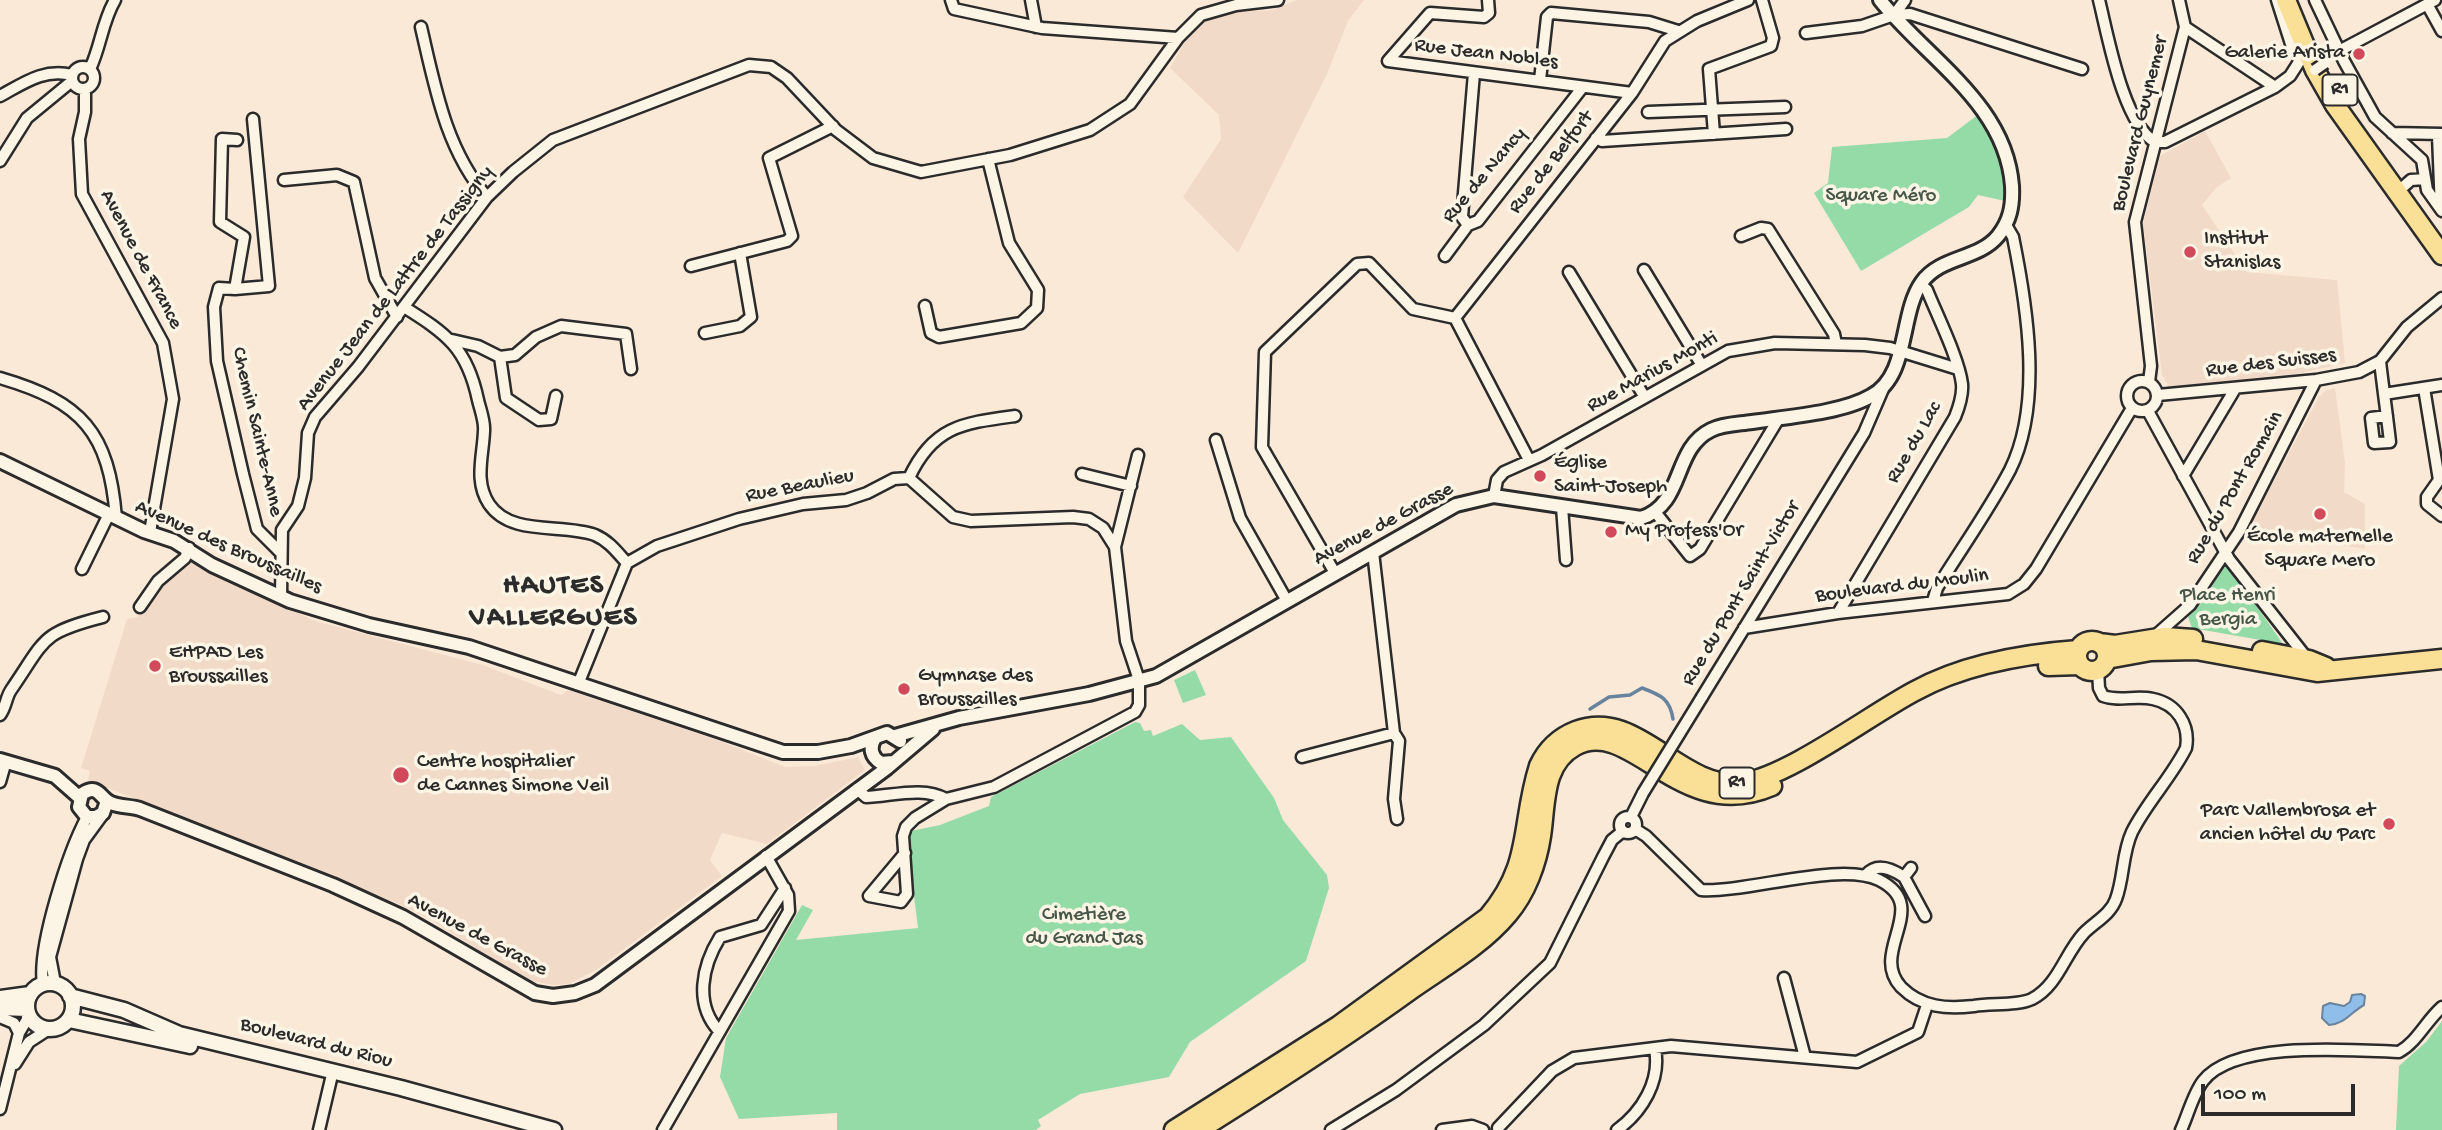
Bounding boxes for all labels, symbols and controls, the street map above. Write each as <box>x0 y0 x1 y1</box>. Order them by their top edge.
street label: Rue Jean Nobles <box>1413 34 1559 76</box>
street label: Boulevard Guynemer <box>2107 34 2175 214</box>
place label: Galerie Arista <box>2224 41 2345 67</box>
marker: Galerie Arista <box>2351 46 2367 62</box>
road number: R1 <box>2322 74 2358 106</box>
street label: Rue de Belfort <box>1504 106 1600 220</box>
street label: Rue de Nancy <box>1438 123 1532 229</box>
street label: Avenue Jean de Lattre de Tassigny <box>292 161 500 417</box>
park label: Square Méro <box>1826 184 1936 210</box>
street label: Avenue de France <box>93 186 187 334</box>
place label: Institut Stanislas <box>2204 227 2280 277</box>
marker: Institut Stanislas <box>2182 244 2198 260</box>
street label: Rue Marius Monti <box>1583 327 1723 419</box>
street label: Rue des Suisses <box>2205 344 2337 384</box>
street label: Chemin Sainte-Anne <box>224 345 288 519</box>
street label: Rue du Lac <box>1882 398 1948 488</box>
street label: Rue du Pont Romain <box>2182 407 2290 569</box>
place label: Église Saint-Joseph <box>1554 451 1667 501</box>
street label: Rue Beaulieu <box>744 464 856 510</box>
marker: Église Saint-Joseph <box>1532 468 1548 484</box>
street label: Avenue de Grasse <box>1310 478 1458 572</box>
street label: Avenue des Broussailles <box>130 495 326 601</box>
street label: Rue du Pont Saint-Victor <box>1677 497 1807 691</box>
marker: École maternelle Square Mero <box>2312 506 2328 522</box>
place label: My Profess'Or <box>1625 519 1743 545</box>
marker: My Profess'Or <box>1603 524 1619 540</box>
place label: École maternelle Square Mero <box>2247 525 2393 575</box>
street label: Boulevard du Moulin <box>1814 564 1990 610</box>
district label: HAUTES VALLERGUES <box>471 571 637 637</box>
park label: Place Henri Bergia <box>2180 584 2276 634</box>
place label: EHPAD Les Broussailles <box>169 641 267 691</box>
marker: EHPAD Les Broussailles <box>147 658 163 674</box>
place label: Gymnase des Broussailles <box>918 664 1033 714</box>
marker: Gymnase des Broussailles <box>896 681 912 697</box>
place label: Centre hospitalier de Cannes Simone Veil <box>417 750 609 800</box>
marker: Centre hospitalier de Cannes Simone Veil <box>391 765 411 785</box>
road number: R1 <box>1720 768 1754 798</box>
place label: Parc Vallembrosa et ancien hôtel du Parc <box>2200 799 2375 849</box>
marker: Parc Vallembrosa et ancien hôtel du Parc <box>2381 816 2397 832</box>
street label: Avenue de Grasse <box>403 889 551 983</box>
park label: Cimetière du Grand Jas <box>1025 903 1143 953</box>
street label: Boulevard du Riou <box>237 1013 395 1075</box>
scale bar <box>2204 1070 2358 1114</box>
text: 100 m <box>2214 1083 2266 1108</box>

